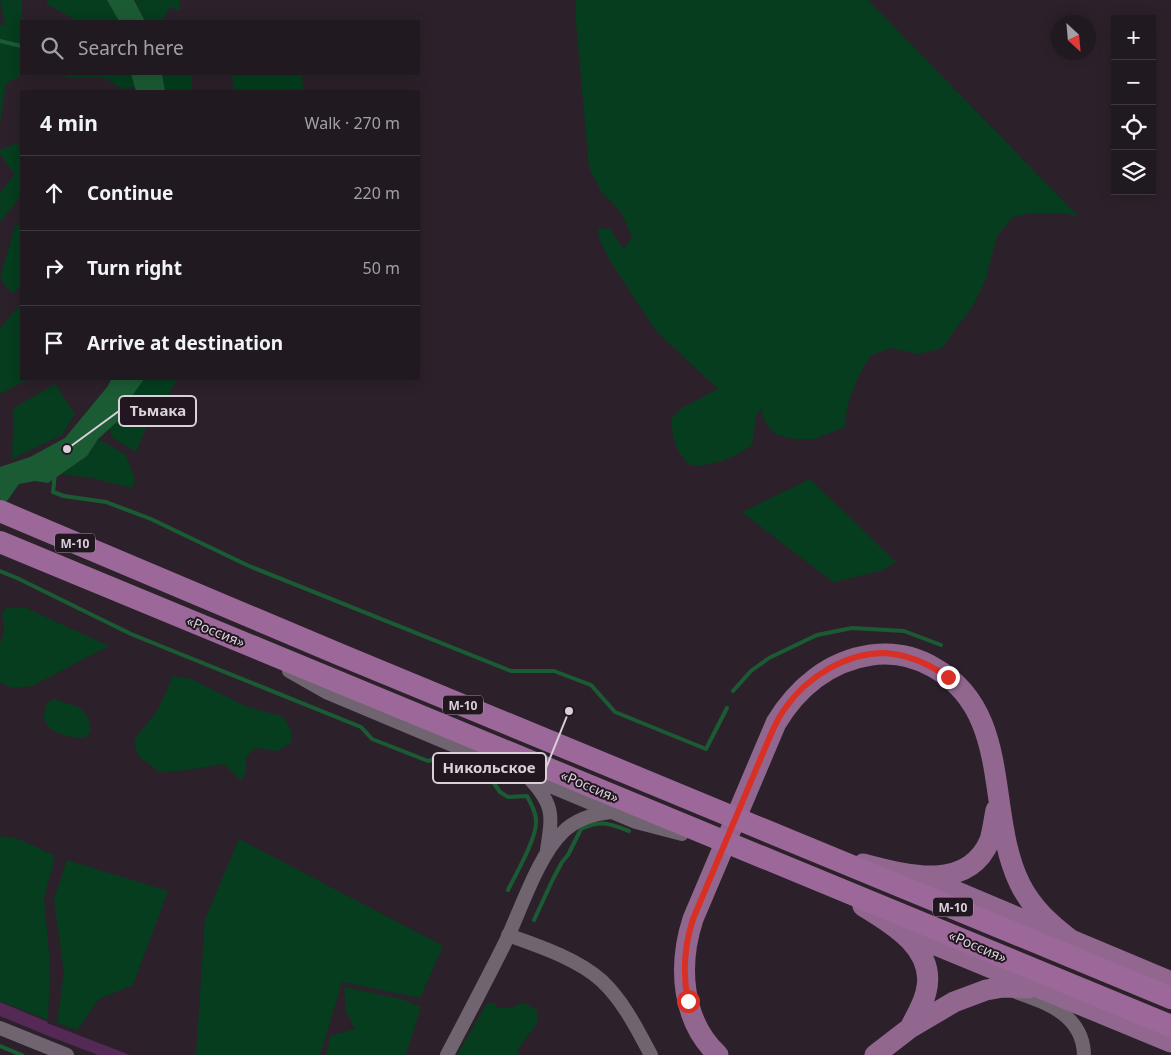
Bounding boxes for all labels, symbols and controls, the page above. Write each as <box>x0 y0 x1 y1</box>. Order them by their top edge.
north arrow <box>1051 15 1096 60</box>
map controls <box>1111 15 1156 195</box>
button: + <box>1111 15 1156 60</box>
search box <box>20 20 420 75</box>
icon: search <box>38 34 66 62</box>
text: Search here <box>78 35 184 61</box>
button: − <box>1111 60 1156 105</box>
button: locate <box>1111 105 1156 150</box>
text: 4 min <box>40 109 98 137</box>
text: Walk · 270 m <box>305 112 400 134</box>
button: layers <box>1111 150 1156 195</box>
icon: ahead <box>40 179 68 207</box>
text: Continue <box>87 180 173 206</box>
text: 220 m <box>353 182 400 204</box>
icon: right <box>40 254 68 282</box>
text: Turn right <box>87 255 182 281</box>
text: 50 m <box>363 257 400 279</box>
icon: arrive <box>40 329 68 357</box>
text: Arrive at destination <box>87 330 283 356</box>
callout: Тьмака <box>119 396 196 426</box>
text: Тьмака <box>130 400 186 420</box>
road number: М-10 <box>55 534 95 552</box>
street label: «Россия» <box>184 611 248 651</box>
route end <box>937 666 960 689</box>
road number: М-10 <box>443 696 483 714</box>
callout: Никольское <box>433 753 546 783</box>
text: Никольское <box>442 757 536 777</box>
street label: «Россия» <box>558 765 622 807</box>
road number: М-10 <box>933 898 973 916</box>
street label: «Россия» <box>946 925 1010 967</box>
route start <box>677 990 700 1013</box>

